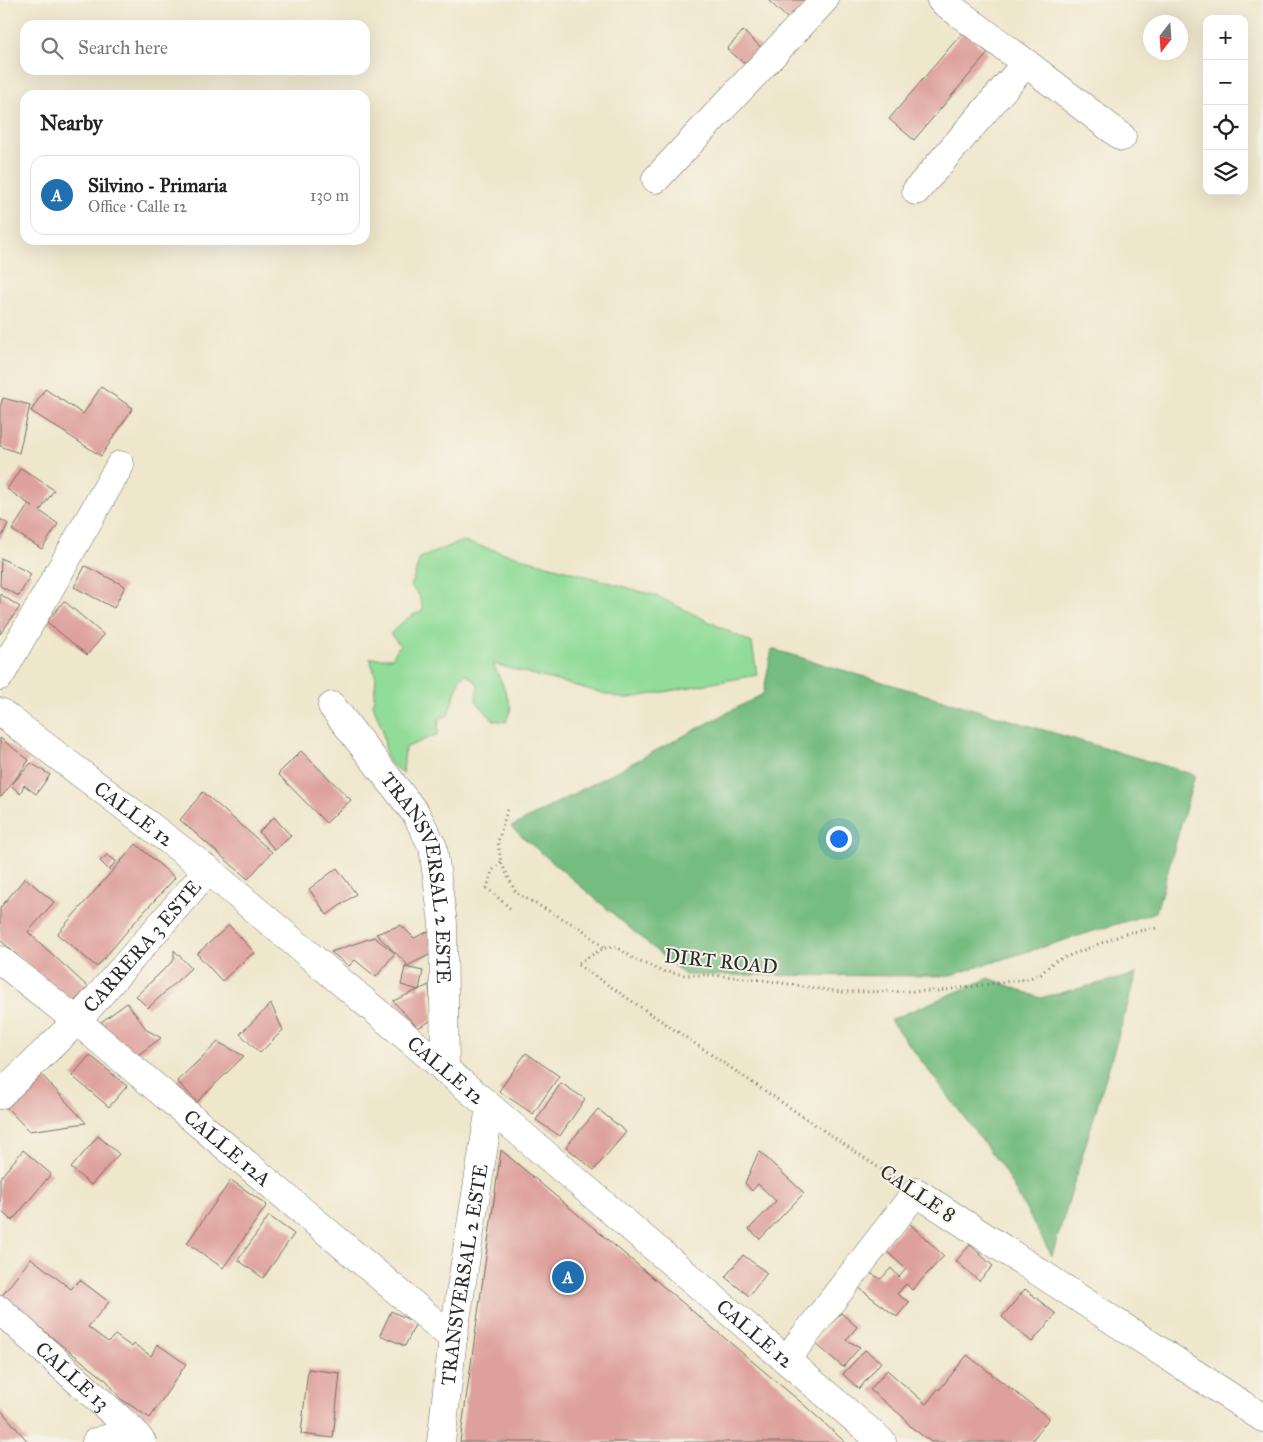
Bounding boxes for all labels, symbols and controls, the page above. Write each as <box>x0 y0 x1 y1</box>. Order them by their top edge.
north arrow <box>1143 15 1188 60</box>
map controls <box>1203 15 1248 195</box>
button: + <box>1203 15 1248 60</box>
search box <box>20 20 370 75</box>
icon: search <box>38 34 66 62</box>
text: Search here <box>78 36 168 59</box>
button: − <box>1203 60 1248 105</box>
button: locate <box>1203 105 1248 150</box>
text: Nearby <box>40 110 103 136</box>
button: layers <box>1203 150 1248 195</box>
text: Silvino - Primaria <box>88 174 227 197</box>
text: A <box>52 186 62 205</box>
text: 130 m <box>310 186 349 205</box>
text: Office · Calle 12 <box>88 197 187 216</box>
street label: TRANSVERSAL 2 ESTE <box>376 767 456 984</box>
street label: CALLE 12 <box>89 776 178 851</box>
your location <box>826 826 852 852</box>
street label: CARRERA 3 ESTE <box>78 875 206 1017</box>
street label: DIRT ROAD <box>663 943 779 979</box>
street label: CALLE 12 <box>403 1031 489 1109</box>
street label: CALLE 12A <box>179 1104 276 1192</box>
street label: CALLE 8 <box>876 1159 960 1227</box>
street label: TRANSVERSAL 2 ESTE <box>436 1162 493 1387</box>
pin: A <box>552 1258 584 1296</box>
street label: CALLE 12 <box>712 1294 798 1373</box>
street label: CALLE 13 <box>31 1336 114 1416</box>

